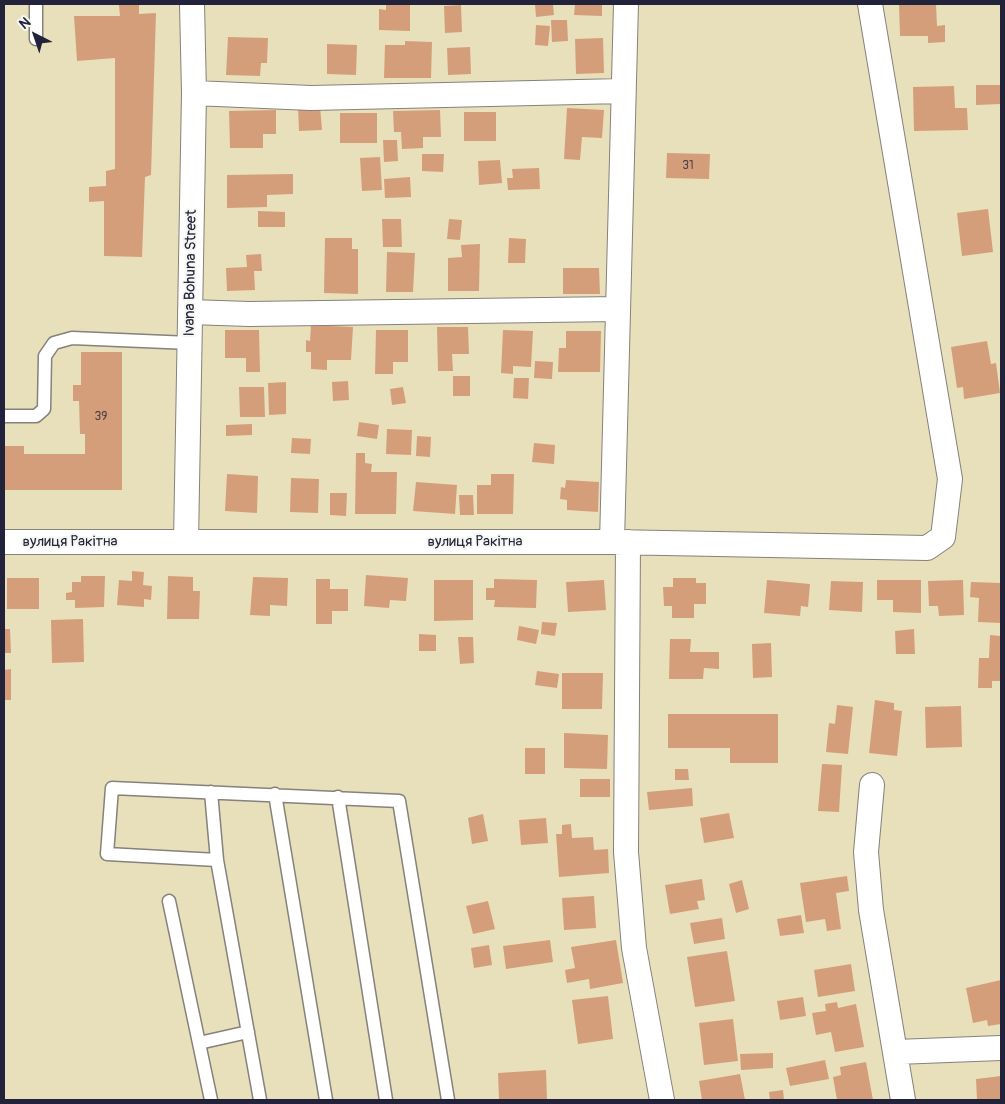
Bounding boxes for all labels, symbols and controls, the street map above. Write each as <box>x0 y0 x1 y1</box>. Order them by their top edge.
north arrow <box>10 10 60 60</box>
text: N <box>16 14 34 33</box>
house number: 31 <box>682 159 694 173</box>
street label: Ivana Bohuna Street <box>181 209 201 337</box>
house number: 39 <box>95 410 107 424</box>
street label: вулиця Ракітна <box>23 533 117 551</box>
street label: вулиця Ракітна <box>428 533 522 551</box>

